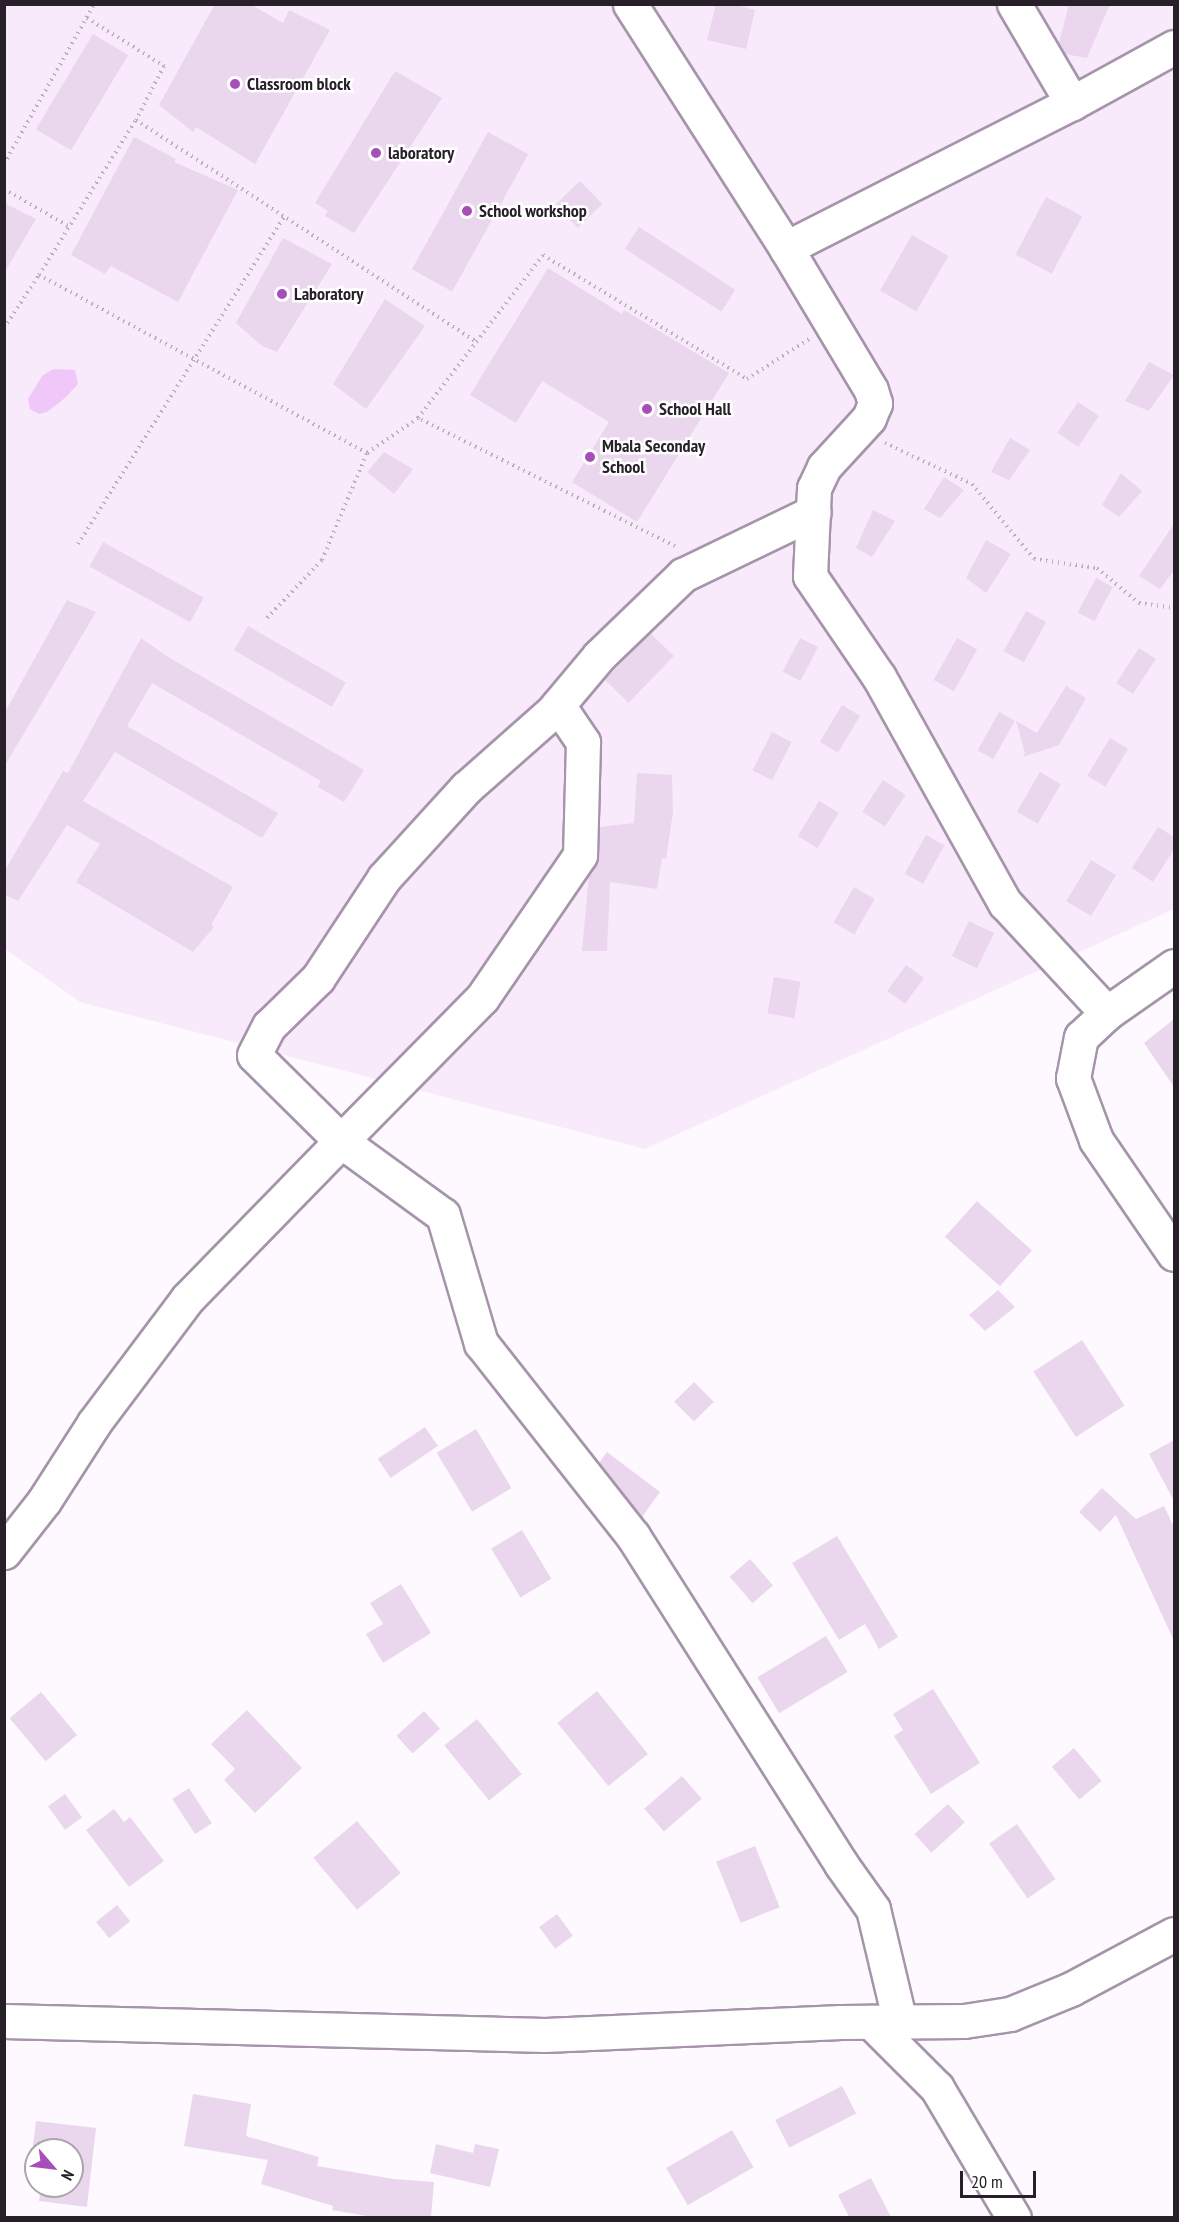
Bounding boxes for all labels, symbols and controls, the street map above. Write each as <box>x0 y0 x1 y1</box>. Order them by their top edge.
place label: Classroom block <box>247 73 351 95</box>
marker: Classroom block <box>228 77 242 91</box>
place label: laboratory <box>388 142 454 164</box>
marker: laboratory <box>369 146 383 160</box>
place label: School workshop <box>479 200 587 222</box>
marker: School workshop <box>460 204 474 218</box>
place label: Laboratory <box>294 283 363 305</box>
marker: Laboratory <box>275 287 289 301</box>
place label: School Hall <box>659 398 731 420</box>
marker: School Hall <box>640 402 654 416</box>
place label: Mbala Seconday School <box>602 436 705 478</box>
marker: Mbala Seconday School <box>583 450 597 464</box>
north arrow <box>24 2138 84 2198</box>
scale bar <box>963 2159 1040 2197</box>
text: N <box>57 2167 79 2184</box>
text: 20 m <box>971 2170 1003 2193</box>

